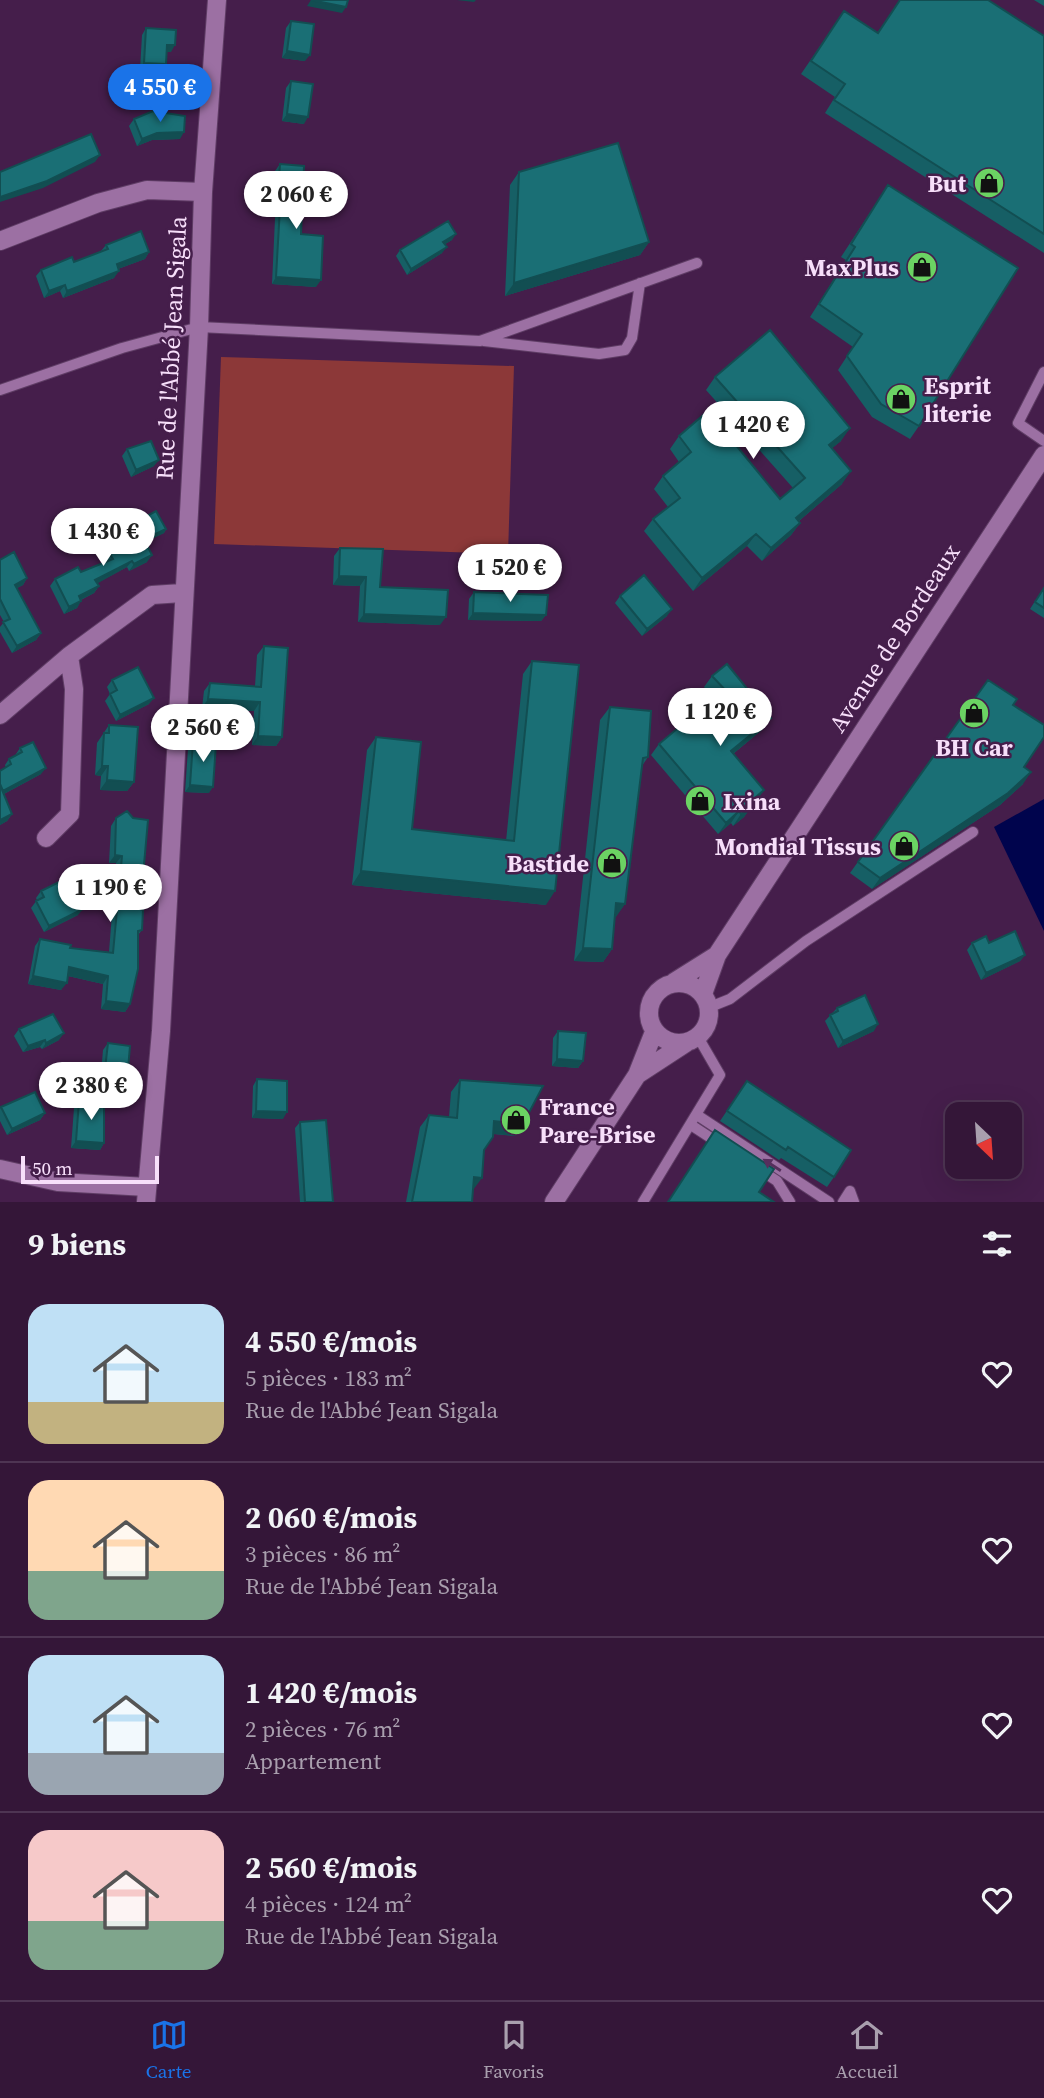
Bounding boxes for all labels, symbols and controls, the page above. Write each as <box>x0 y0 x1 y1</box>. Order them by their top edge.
pin: 4 550 € <box>95 64 225 124</box>
text: 4 550 € <box>124 71 196 103</box>
shop icon: But <box>972 166 1006 200</box>
place label: But <box>928 167 966 200</box>
pin: 2 060 € <box>231 172 361 231</box>
text: 2 060 € <box>260 178 332 210</box>
street label: Rue de l'Abbé Jean Sigala <box>148 214 194 481</box>
shop icon: MaxPlus <box>905 250 939 284</box>
place label: MaxPlus <box>804 251 899 284</box>
place label: Esprit literie <box>924 369 992 430</box>
shop icon: Esprit literie <box>884 382 918 416</box>
pin: 1 420 € <box>688 402 818 461</box>
text: 1 420 € <box>717 408 789 440</box>
pin: 1 430 € <box>38 508 168 568</box>
text: 1 430 € <box>67 515 139 547</box>
street label: Avenue de Bordeaux <box>821 537 968 739</box>
pin: 1 520 € <box>445 544 575 604</box>
text: 1 520 € <box>474 551 546 583</box>
pin: 1 120 € <box>655 688 785 748</box>
text: 1 120 € <box>684 695 756 727</box>
shop icon: BH Car <box>957 696 991 730</box>
pin: 2 560 € <box>138 704 268 764</box>
text: 2 560 € <box>167 711 239 743</box>
place label: BH Car <box>935 731 1014 764</box>
shop icon: Ixina <box>683 784 717 818</box>
place label: Ixina <box>723 785 781 818</box>
shop icon: Mondial Tissus <box>887 829 921 863</box>
place label: Mondial Tissus <box>715 830 881 863</box>
shop icon: Bastide <box>595 846 629 880</box>
place label: Bastide <box>507 847 589 880</box>
pin: 1 190 € <box>45 864 175 924</box>
text: 1 190 € <box>74 871 146 903</box>
pin: 2 380 € <box>26 1062 156 1122</box>
text: 2 380 € <box>55 1069 127 1101</box>
place label: France Pare-Brise <box>539 1090 655 1151</box>
north arrow <box>945 1102 1022 1180</box>
map controls <box>945 1102 1022 1179</box>
shop icon: France Pare-Brise <box>499 1103 533 1137</box>
scale bar <box>21 1153 159 1185</box>
text: 50 m <box>32 1155 73 1181</box>
one-way arrow <box>762 1158 782 1171</box>
text: 9 biens <box>28 1224 126 1265</box>
icon: filters <box>978 1225 1016 1263</box>
text: 4 550 €/mois <box>245 1321 417 1362</box>
icon: home <box>84 1332 168 1416</box>
icon: heart <box>978 1355 1016 1393</box>
text: 5 pièces · 183 m² <box>245 1362 412 1394</box>
text: Rue de l'Abbé Jean Sigala <box>245 1394 498 1426</box>
text: 2 060 €/mois <box>245 1497 417 1538</box>
icon: home <box>84 1508 168 1592</box>
icon: heart <box>978 1531 1016 1569</box>
text: 3 pièces · 86 m² <box>245 1538 400 1570</box>
text: Rue de l'Abbé Jean Sigala <box>245 1570 498 1602</box>
text: 1 420 €/mois <box>245 1672 417 1713</box>
icon: home <box>84 1683 168 1767</box>
icon: heart <box>978 1706 1016 1744</box>
text: 2 pièces · 76 m² <box>245 1713 400 1745</box>
text: Appartement <box>245 1745 381 1777</box>
text: 2 560 €/mois <box>245 1847 417 1888</box>
icon: home <box>84 1858 168 1942</box>
icon: heart <box>978 1881 1016 1919</box>
text: 4 pièces · 124 m² <box>245 1888 412 1920</box>
text: Rue de l'Abbé Jean Sigala <box>245 1920 498 1952</box>
tab: Carte <box>146 2016 192 2084</box>
tab: Favoris <box>483 2016 544 2084</box>
tab: Accueil <box>836 2016 898 2084</box>

